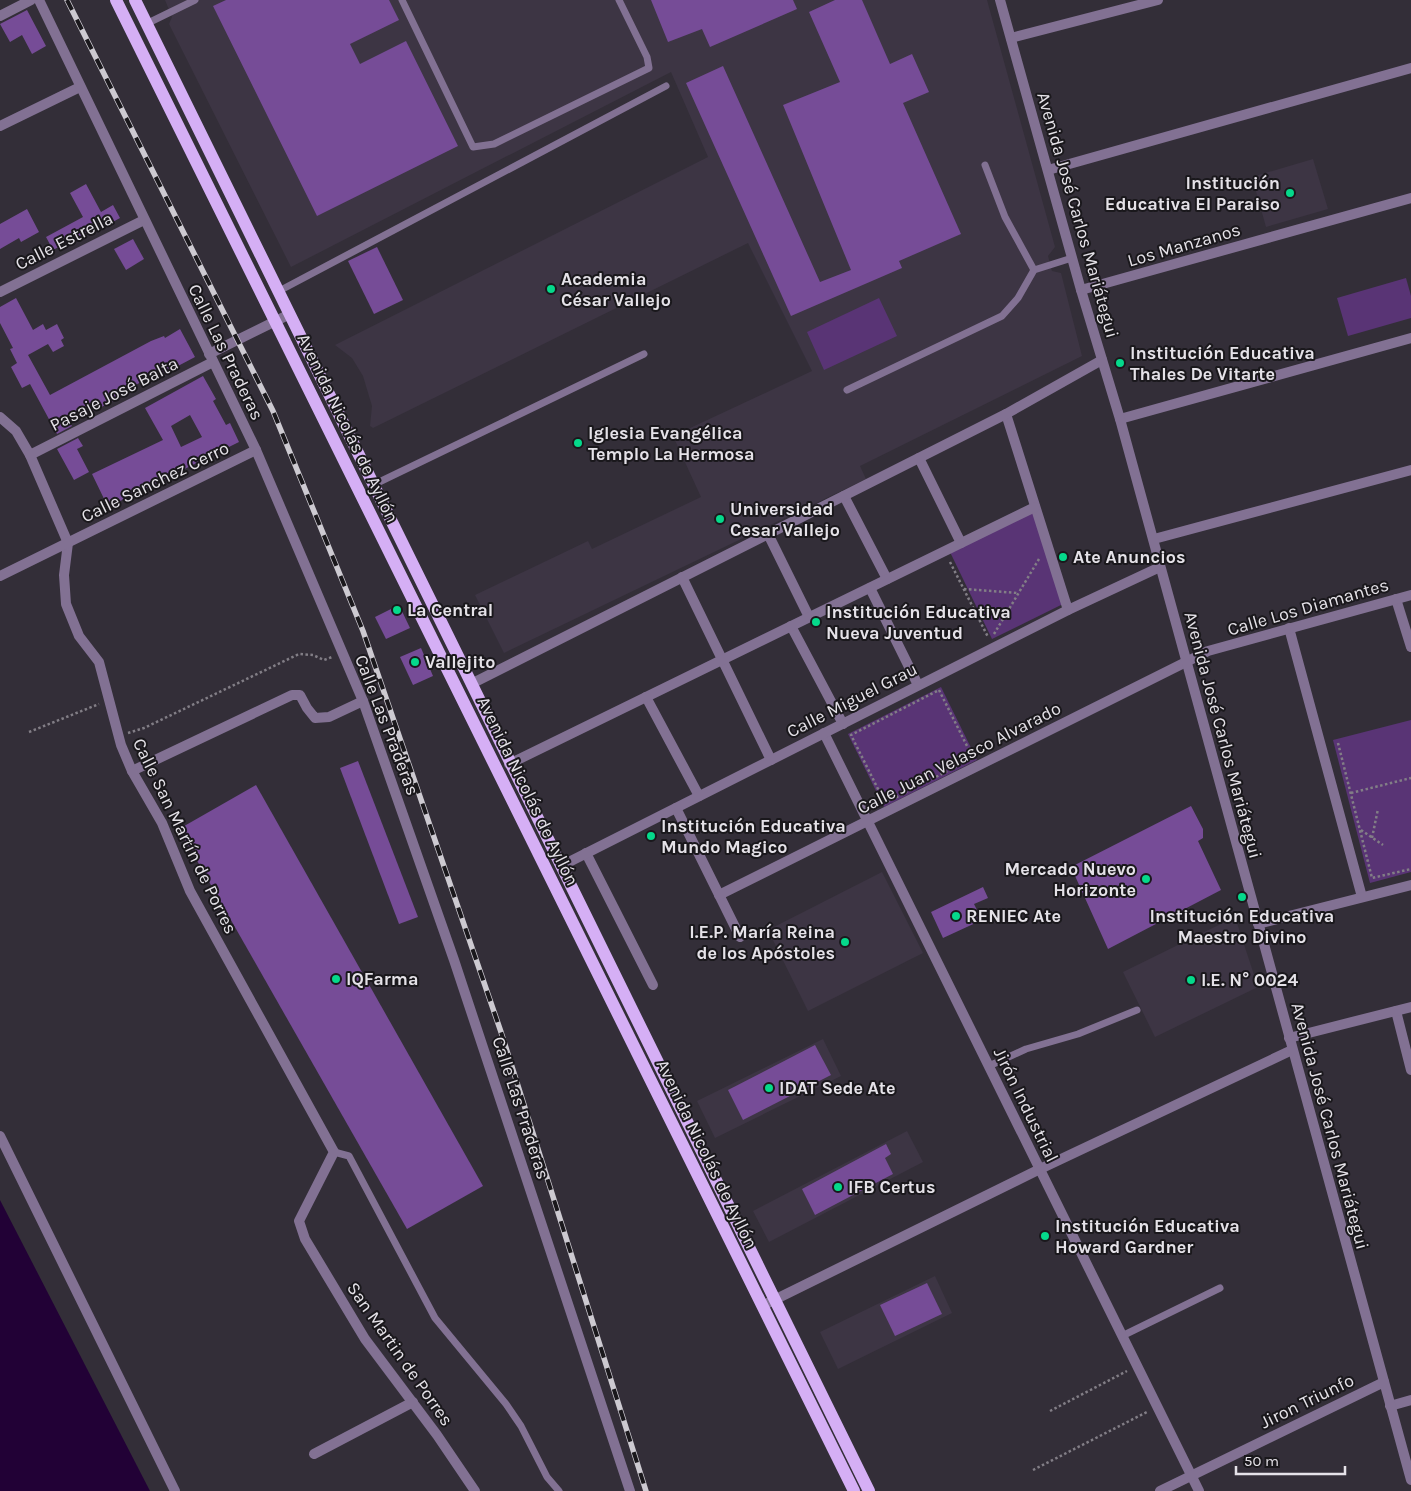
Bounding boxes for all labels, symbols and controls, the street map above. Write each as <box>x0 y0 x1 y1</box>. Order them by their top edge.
street label: Avenida José Carlos Mariátegui <box>1032 89 1124 341</box>
place label: Institución Educativa El Paraiso <box>1105 172 1280 215</box>
marker: Institución Educativa El Paraiso <box>1284 187 1296 199</box>
street label: Calle Estrella <box>12 207 116 275</box>
street label: Los Manzanos <box>1125 218 1243 272</box>
place label: Academia César Vallejo <box>561 268 671 311</box>
street label: Calle Las Praderas <box>184 280 268 424</box>
marker: Academia César Vallejo <box>545 283 557 295</box>
street label: Avenida Nicolás de Ayllón <box>293 330 403 526</box>
place label: Institución Educativa Thales De Vitarte <box>1130 342 1315 385</box>
street label: Pasaje José Balta <box>46 352 182 436</box>
marker: Institución Educativa Thales De Vitarte <box>1114 357 1126 369</box>
place label: Iglesia Evangélica Templo La Hermosa <box>588 422 754 465</box>
street label: Calle Sanchez Cerro <box>78 437 232 527</box>
marker: Iglesia Evangélica Templo La Hermosa <box>572 437 584 449</box>
place label: Universidad Cesar Vallejo <box>730 498 840 541</box>
marker: Universidad Cesar Vallejo <box>714 513 726 525</box>
place label: Ate Anuncios <box>1073 546 1186 568</box>
marker: Ate Anuncios <box>1057 551 1069 563</box>
street label: Calle Los Diamantes <box>1225 573 1391 641</box>
place label: La Central <box>407 599 493 621</box>
place label: Institución Educativa Nueva Juventud <box>826 601 1011 644</box>
marker: La Central <box>391 604 403 616</box>
street label: Avenida José Carlos Mariátegui <box>1179 609 1267 861</box>
marker: Institución Educativa Nueva Juventud <box>810 616 822 628</box>
place label: Vallejito <box>425 651 495 673</box>
street label: Calle Las Praderas <box>350 652 424 798</box>
marker: Vallejito <box>409 656 421 668</box>
street label: Calle Miguel Grau <box>783 658 921 742</box>
street label: Avenida Nicolás de Ayllón <box>473 693 583 889</box>
street label: Calle Juan Velasco Alvarado <box>853 697 1065 819</box>
street label: Calle San Martín de Porres <box>128 735 242 937</box>
place label: Institución Educativa Mundo Magico <box>661 815 846 858</box>
marker: Institución Educativa Mundo Magico <box>645 830 657 842</box>
place label: Mercado Nuevo Horizonte <box>1005 858 1136 901</box>
marker: Mercado Nuevo Horizonte <box>1140 873 1152 885</box>
marker: Institución Educativa Maestro Divino <box>1236 891 1248 903</box>
place label: RENIEC Ate <box>966 905 1061 927</box>
place label: Institución Educativa Maestro Divino <box>1150 905 1334 948</box>
marker: RENIEC Ate <box>950 910 962 922</box>
place label: I.E.P. María Reina de los Apóstoles <box>689 921 835 964</box>
marker: I.E.P. María Reina de los Apóstoles <box>839 936 851 948</box>
place label: IQFarma <box>346 968 418 990</box>
place label: I.E. N° 0024 <box>1201 969 1298 991</box>
marker: IQFarma <box>330 973 342 985</box>
marker: I.E. N° 0024 <box>1185 974 1197 986</box>
street label: Avenida José Carlos Mariátegui <box>1286 1000 1374 1252</box>
street label: Calle Las Praderas <box>488 1034 554 1182</box>
street label: Jirón Industrial <box>989 1044 1063 1166</box>
street label: Avenida Nicolás de Ayllón <box>652 1056 762 1252</box>
place label: IDAT Sede Ate <box>779 1077 895 1099</box>
marker: IDAT Sede Ate <box>763 1082 775 1094</box>
place label: IFB Certus <box>848 1176 935 1198</box>
marker: IFB Certus <box>832 1181 844 1193</box>
place label: Institución Educativa Howard Gardner <box>1055 1215 1240 1258</box>
marker: Institución Educativa Howard Gardner <box>1039 1230 1051 1242</box>
street label: San Martin de Porres <box>342 1278 458 1430</box>
street label: Jiron Triunfo <box>1257 1369 1357 1433</box>
scale bar <box>1236 1444 1345 1476</box>
text: 50 m <box>1244 1452 1279 1470</box>

